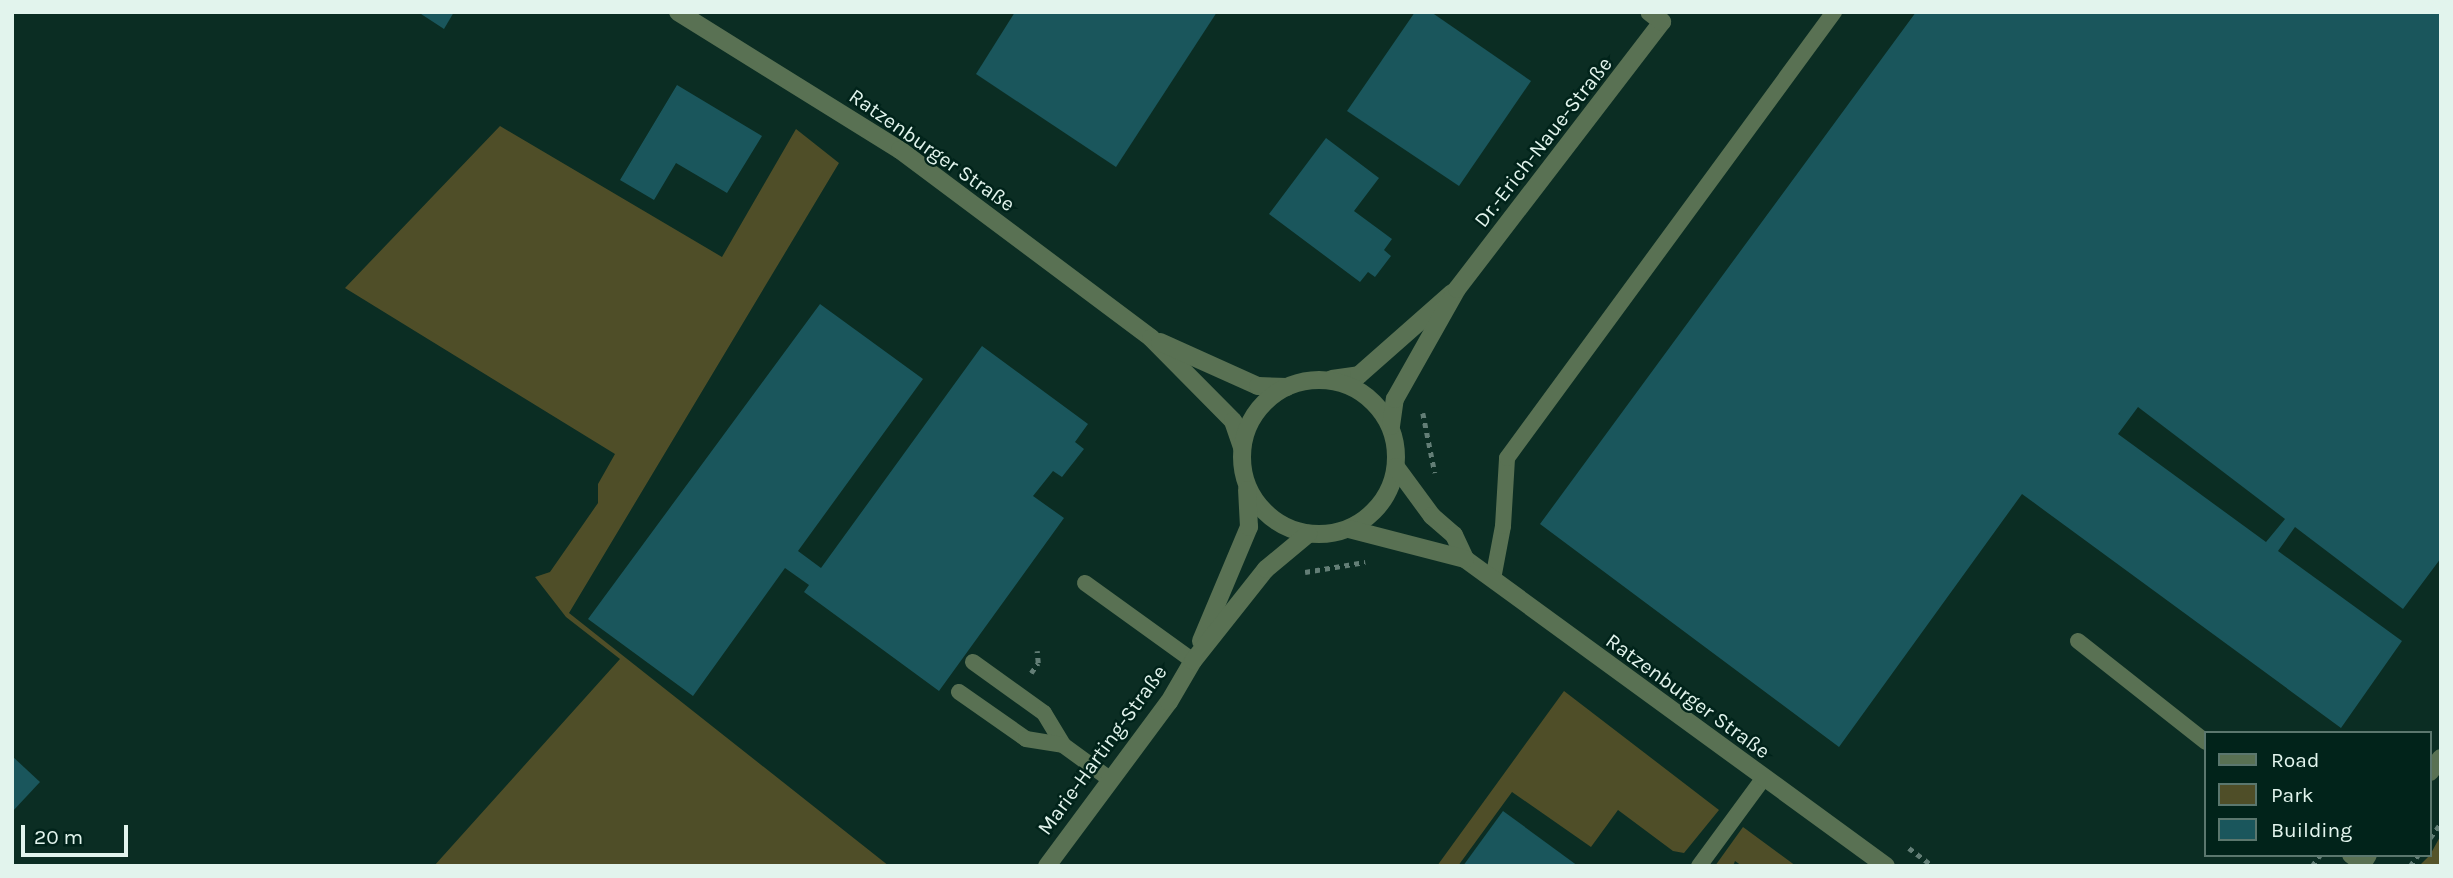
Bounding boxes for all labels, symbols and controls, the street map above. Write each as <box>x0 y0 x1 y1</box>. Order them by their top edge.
street label: Dr.-Erich-Naue-Straße <box>1469 52 1617 232</box>
street label: Ratzenburger Straße <box>844 83 1020 217</box>
street label: Ratzenburger Straße <box>1601 628 1775 764</box>
street label: Marie-Harting-Straße <box>1032 660 1172 840</box>
legend <box>2204 731 2432 857</box>
text: Road <box>2271 748 2319 772</box>
text: Park <box>2271 783 2314 807</box>
scale bar <box>24 812 131 856</box>
text: Building <box>2271 818 2352 842</box>
text: 20 m <box>34 825 83 849</box>

